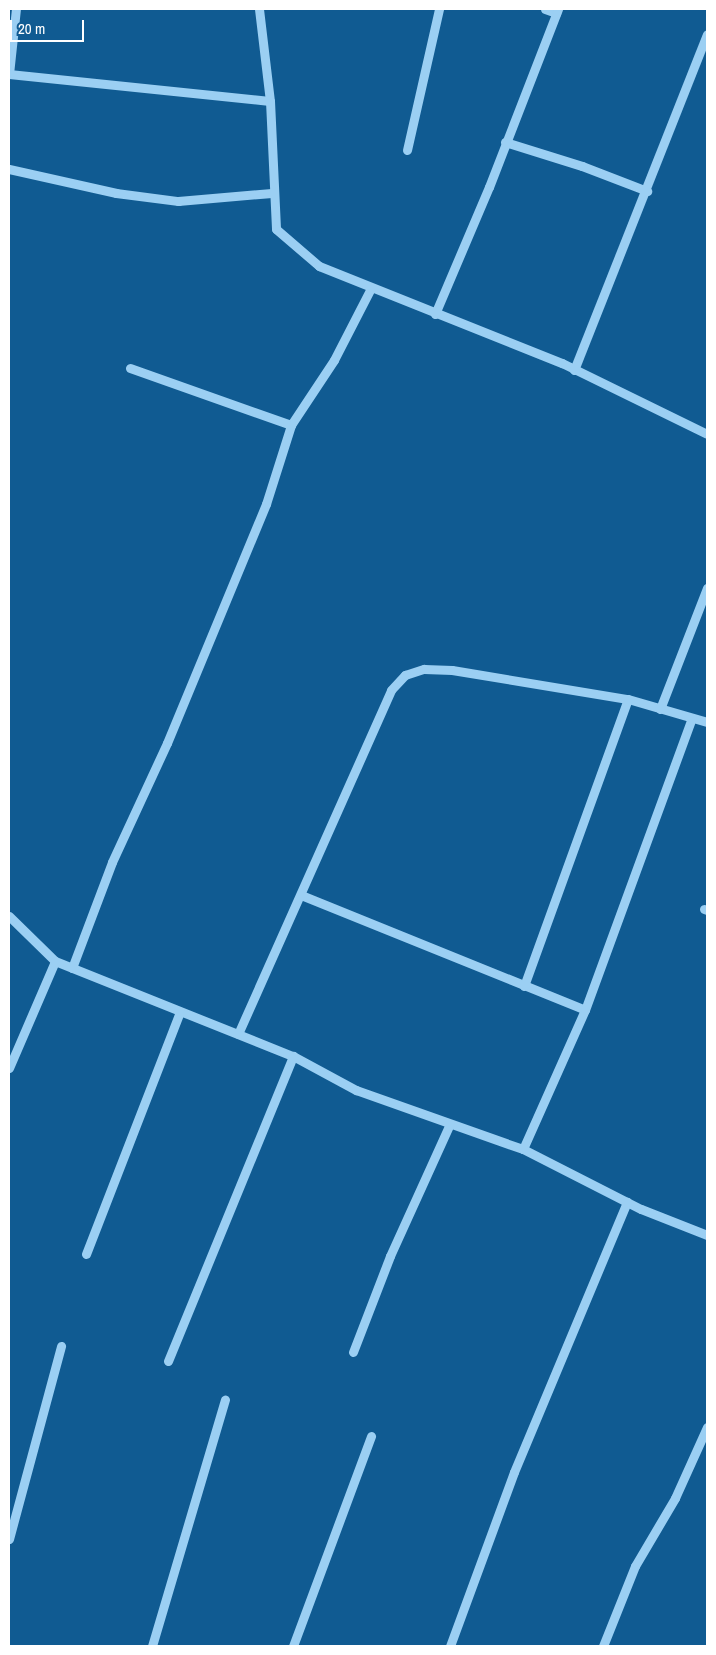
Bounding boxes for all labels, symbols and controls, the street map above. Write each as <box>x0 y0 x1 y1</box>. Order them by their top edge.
scale bar <box>12 10 86 42</box>
text: 20 m <box>18 18 45 39</box>

